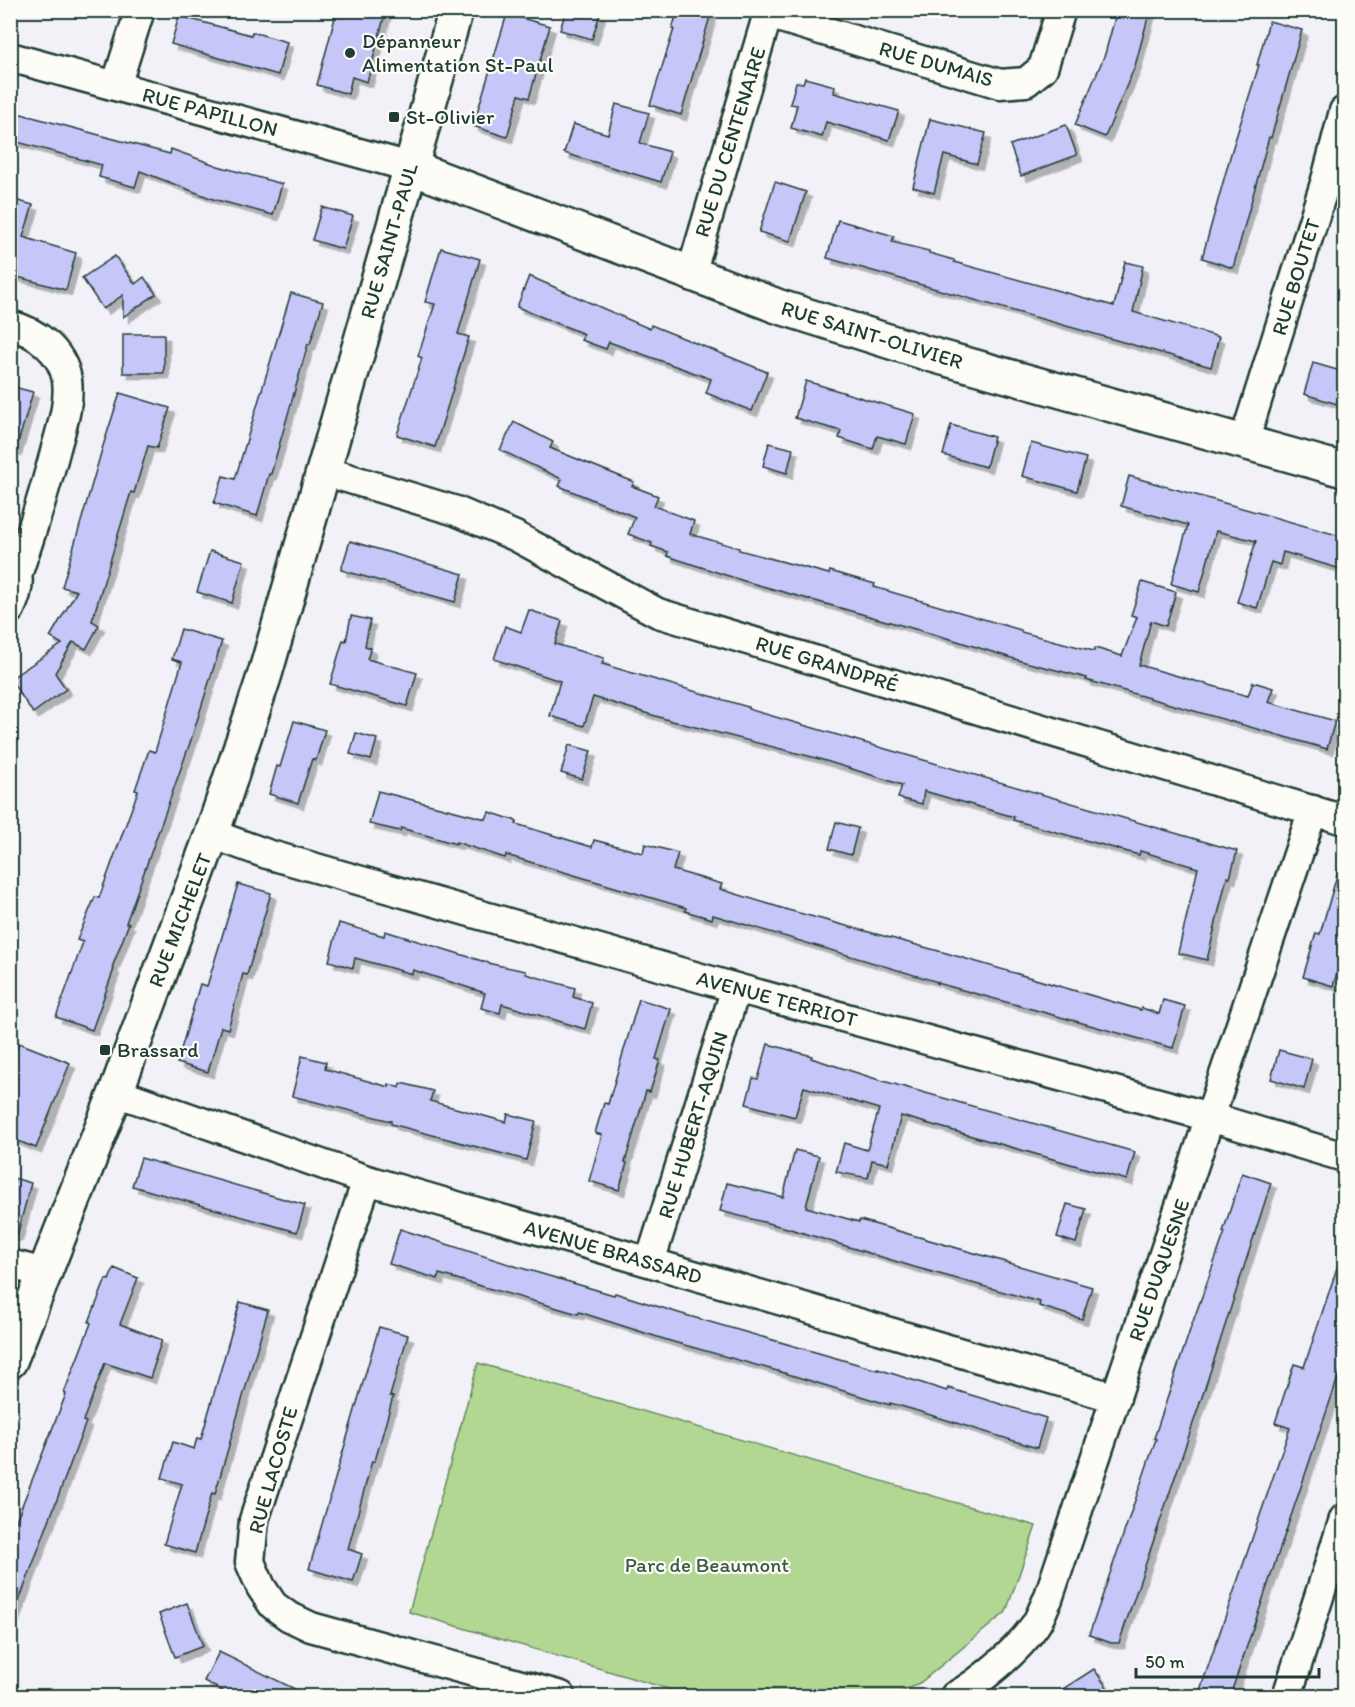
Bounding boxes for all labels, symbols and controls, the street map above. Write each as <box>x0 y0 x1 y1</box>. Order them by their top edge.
place label: Dépanneur Alimentation St-Paul <box>362 28 553 77</box>
street label: RUE DUMAIS <box>876 35 996 92</box>
street label: RUE DU CENTENAIRE <box>689 43 770 240</box>
marker: Dépanneur Alimentation St-Paul <box>343 46 357 60</box>
street label: RUE PAPILLON <box>140 81 281 142</box>
place label: St-Olivier <box>406 104 495 129</box>
marker: St-Olivier <box>387 110 401 124</box>
street label: RUE SAINT-PAUL <box>354 160 423 321</box>
street label: RUE BOUTET <box>1266 215 1325 338</box>
street label: RUE SAINT-OLIVIER <box>778 295 966 374</box>
street label: RUE GRANDPRÉ <box>753 630 902 697</box>
street label: RUE MICHELET <box>142 849 217 990</box>
street label: AVENUE TERRIOT <box>694 965 860 1032</box>
street label: RUE HUBERT-AQUIN <box>652 1028 733 1221</box>
place label: Brassard <box>117 1037 199 1062</box>
marker: Brassard <box>98 1043 112 1057</box>
street label: RUE DUQUESNE <box>1122 1195 1195 1344</box>
street label: AVENUE BRASSARD <box>521 1214 705 1289</box>
street label: RUE LACOSTE <box>242 1403 303 1536</box>
park label: Parc de Beaumont <box>625 1552 789 1577</box>
scale bar <box>1136 1641 1319 1679</box>
text: 50 m <box>1145 1651 1185 1673</box>

